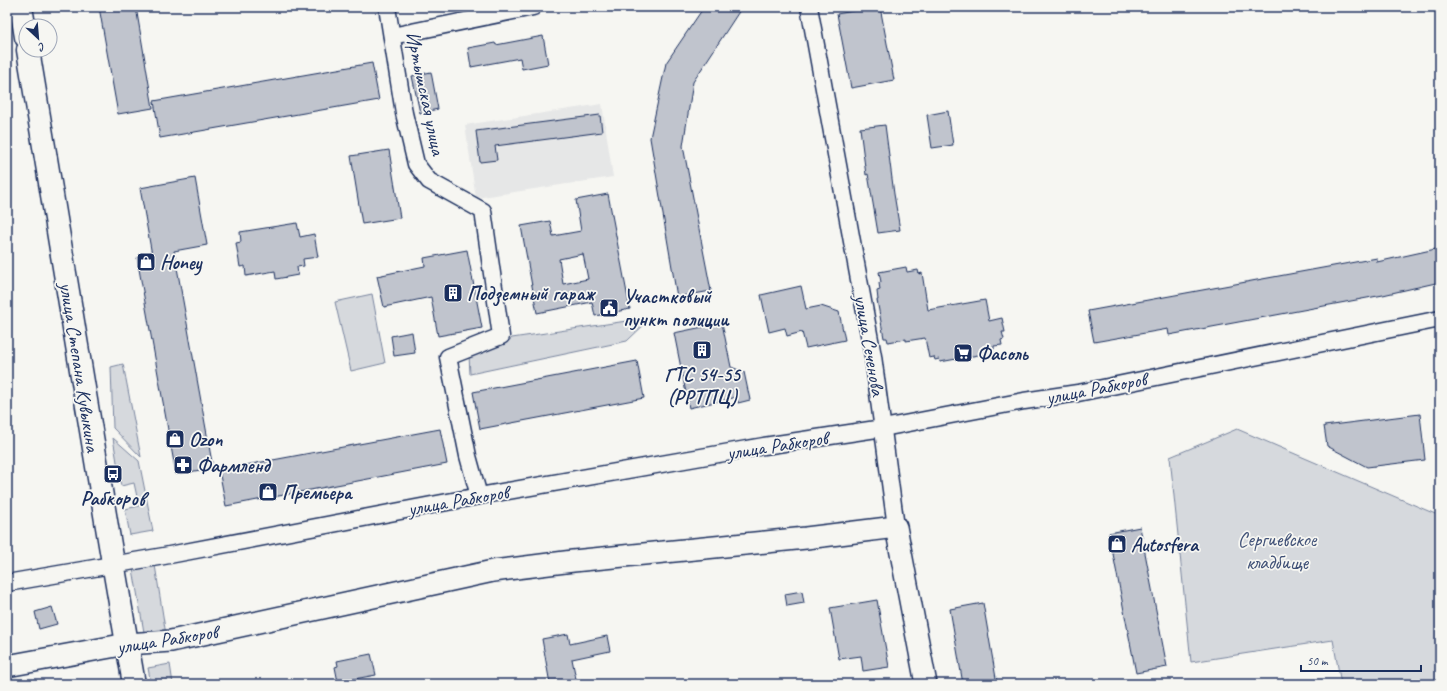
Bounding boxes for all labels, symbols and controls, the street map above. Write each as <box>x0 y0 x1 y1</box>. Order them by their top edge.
north arrow <box>18 18 58 58</box>
street label: Иртышская улица <box>400 29 451 159</box>
text: С <box>35 40 48 55</box>
place label: Honey <box>160 250 204 276</box>
shop icon: Honey <box>135 251 157 273</box>
street label: улица Степана Кувыкина <box>54 280 106 456</box>
place label: Подземный гараж <box>467 281 597 307</box>
building icon: Подземный гараж <box>442 282 464 304</box>
place label: Участковый пункт полиции <box>623 284 730 332</box>
street label: улица Сеченова <box>848 292 891 399</box>
public building icon: Участковый пункт полиции <box>598 297 620 319</box>
building icon: ГТС 54-55 (РРТПЦ) <box>691 339 713 361</box>
place label: Фасоль <box>977 341 1029 366</box>
supermarket icon: Фасоль <box>952 342 974 364</box>
place label: ГТС 54-55 (РРТПЦ) <box>664 362 742 410</box>
street label: улица Рабкоров <box>1043 366 1152 411</box>
street label: улица Рабкоров <box>724 425 833 466</box>
place label: Ozon <box>189 427 223 452</box>
shop icon: Ozon <box>164 428 186 450</box>
place label: Фармленд <box>197 453 272 478</box>
pharmacy icon: Фармленд <box>172 454 194 476</box>
bus stop icon: Рабкоров <box>102 463 124 485</box>
street label: улица Рабкоров <box>405 479 514 522</box>
place label: Премьера <box>282 480 354 505</box>
shop icon: Премьера <box>257 481 279 503</box>
place label: Рабкоров <box>81 486 150 511</box>
park label: Сергиевское кладбище <box>1238 527 1318 575</box>
place label: Autosfera <box>1131 532 1200 557</box>
shop icon: Autosfera <box>1106 533 1128 555</box>
street label: улица Рабкоров <box>114 619 223 660</box>
scale bar <box>1301 647 1421 673</box>
text: 50 m <box>1307 653 1329 669</box>

